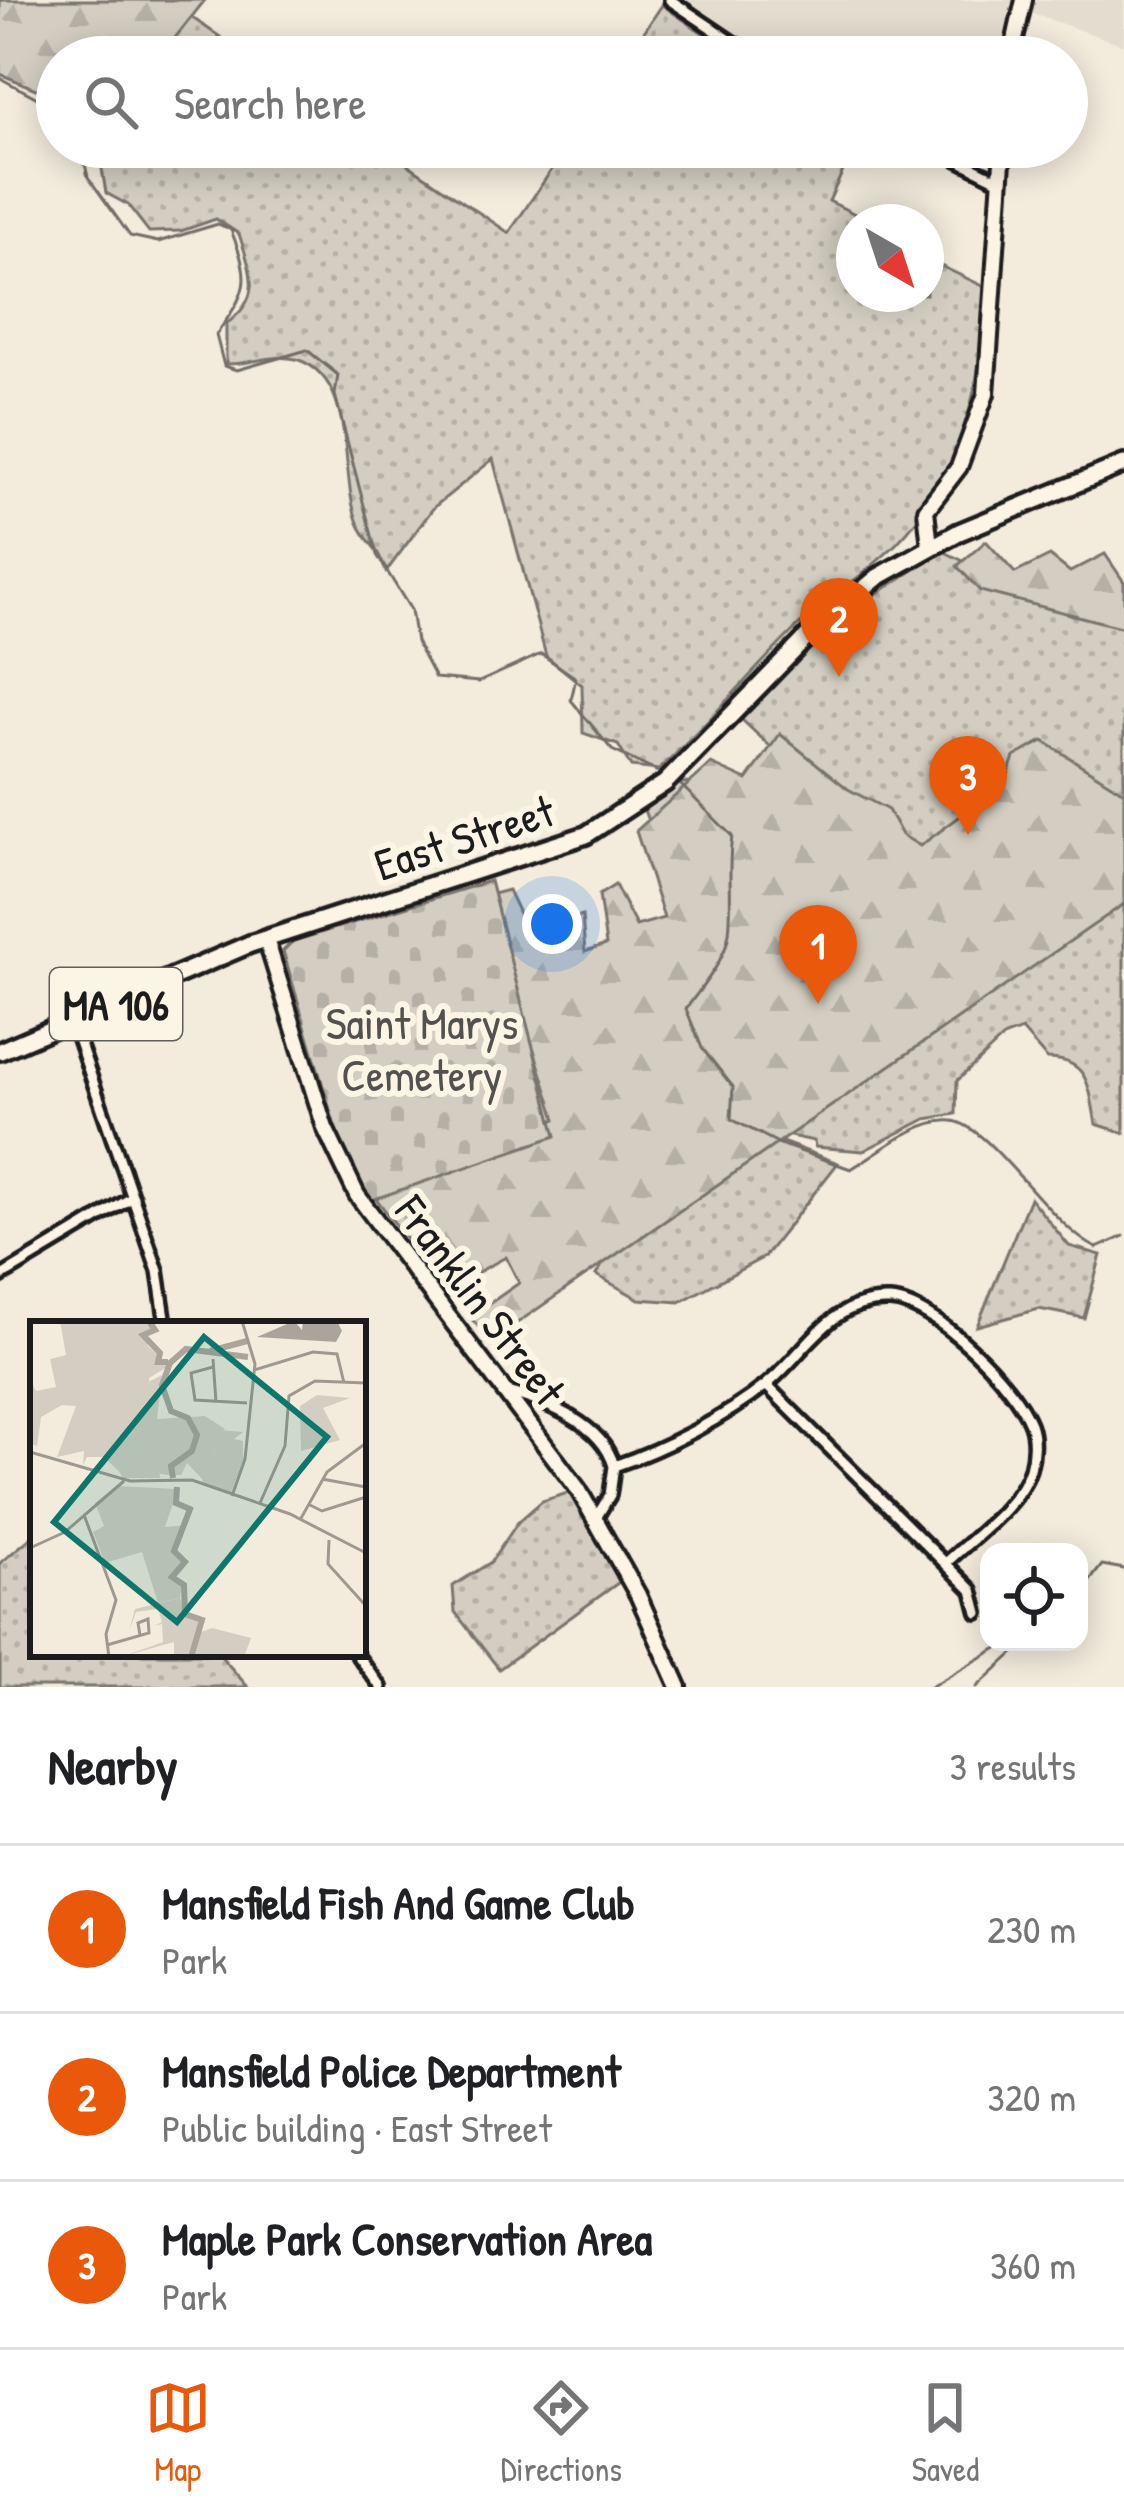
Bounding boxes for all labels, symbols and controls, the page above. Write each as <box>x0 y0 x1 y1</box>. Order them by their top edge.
search box <box>36 36 1088 168</box>
icon: search <box>78 69 144 135</box>
text: Search here <box>174 72 366 133</box>
north arrow <box>836 204 944 312</box>
pin: 2 <box>800 578 878 677</box>
pin: 3 <box>929 736 1007 835</box>
street label: East Street <box>366 779 562 895</box>
your location <box>522 894 582 954</box>
pin: 1 <box>779 905 857 1004</box>
road number: MA 106 <box>50 968 182 1040</box>
park label: Saint Marys Cemetery <box>326 992 518 1105</box>
street label: Franklin Street <box>381 1182 580 1418</box>
inset map <box>30 1321 366 1657</box>
map controls <box>980 1543 1088 1651</box>
button: locate <box>980 1543 1088 1651</box>
text: Nearby <box>48 1731 178 1800</box>
text: 3 results <box>950 1739 1076 1792</box>
text: Mansfield Fish And Game Club <box>162 1872 635 1933</box>
text: 1 <box>80 1902 94 1955</box>
text: 230 m <box>987 1902 1076 1955</box>
text: Park <box>162 1933 227 1986</box>
text: Mansfield Police Department <box>162 2040 621 2101</box>
text: 2 <box>78 2070 96 2123</box>
text: 320 m <box>987 2070 1076 2123</box>
text: Public building · East Street <box>162 2101 552 2154</box>
text: Maple Park Conservation Area <box>162 2208 652 2269</box>
text: 3 <box>78 2238 96 2291</box>
text: 360 m <box>990 2238 1076 2291</box>
text: Park <box>162 2269 227 2322</box>
tab: Map <box>145 2375 211 2491</box>
tab: Directions <box>501 2375 622 2491</box>
tab: Saved <box>912 2375 979 2491</box>

